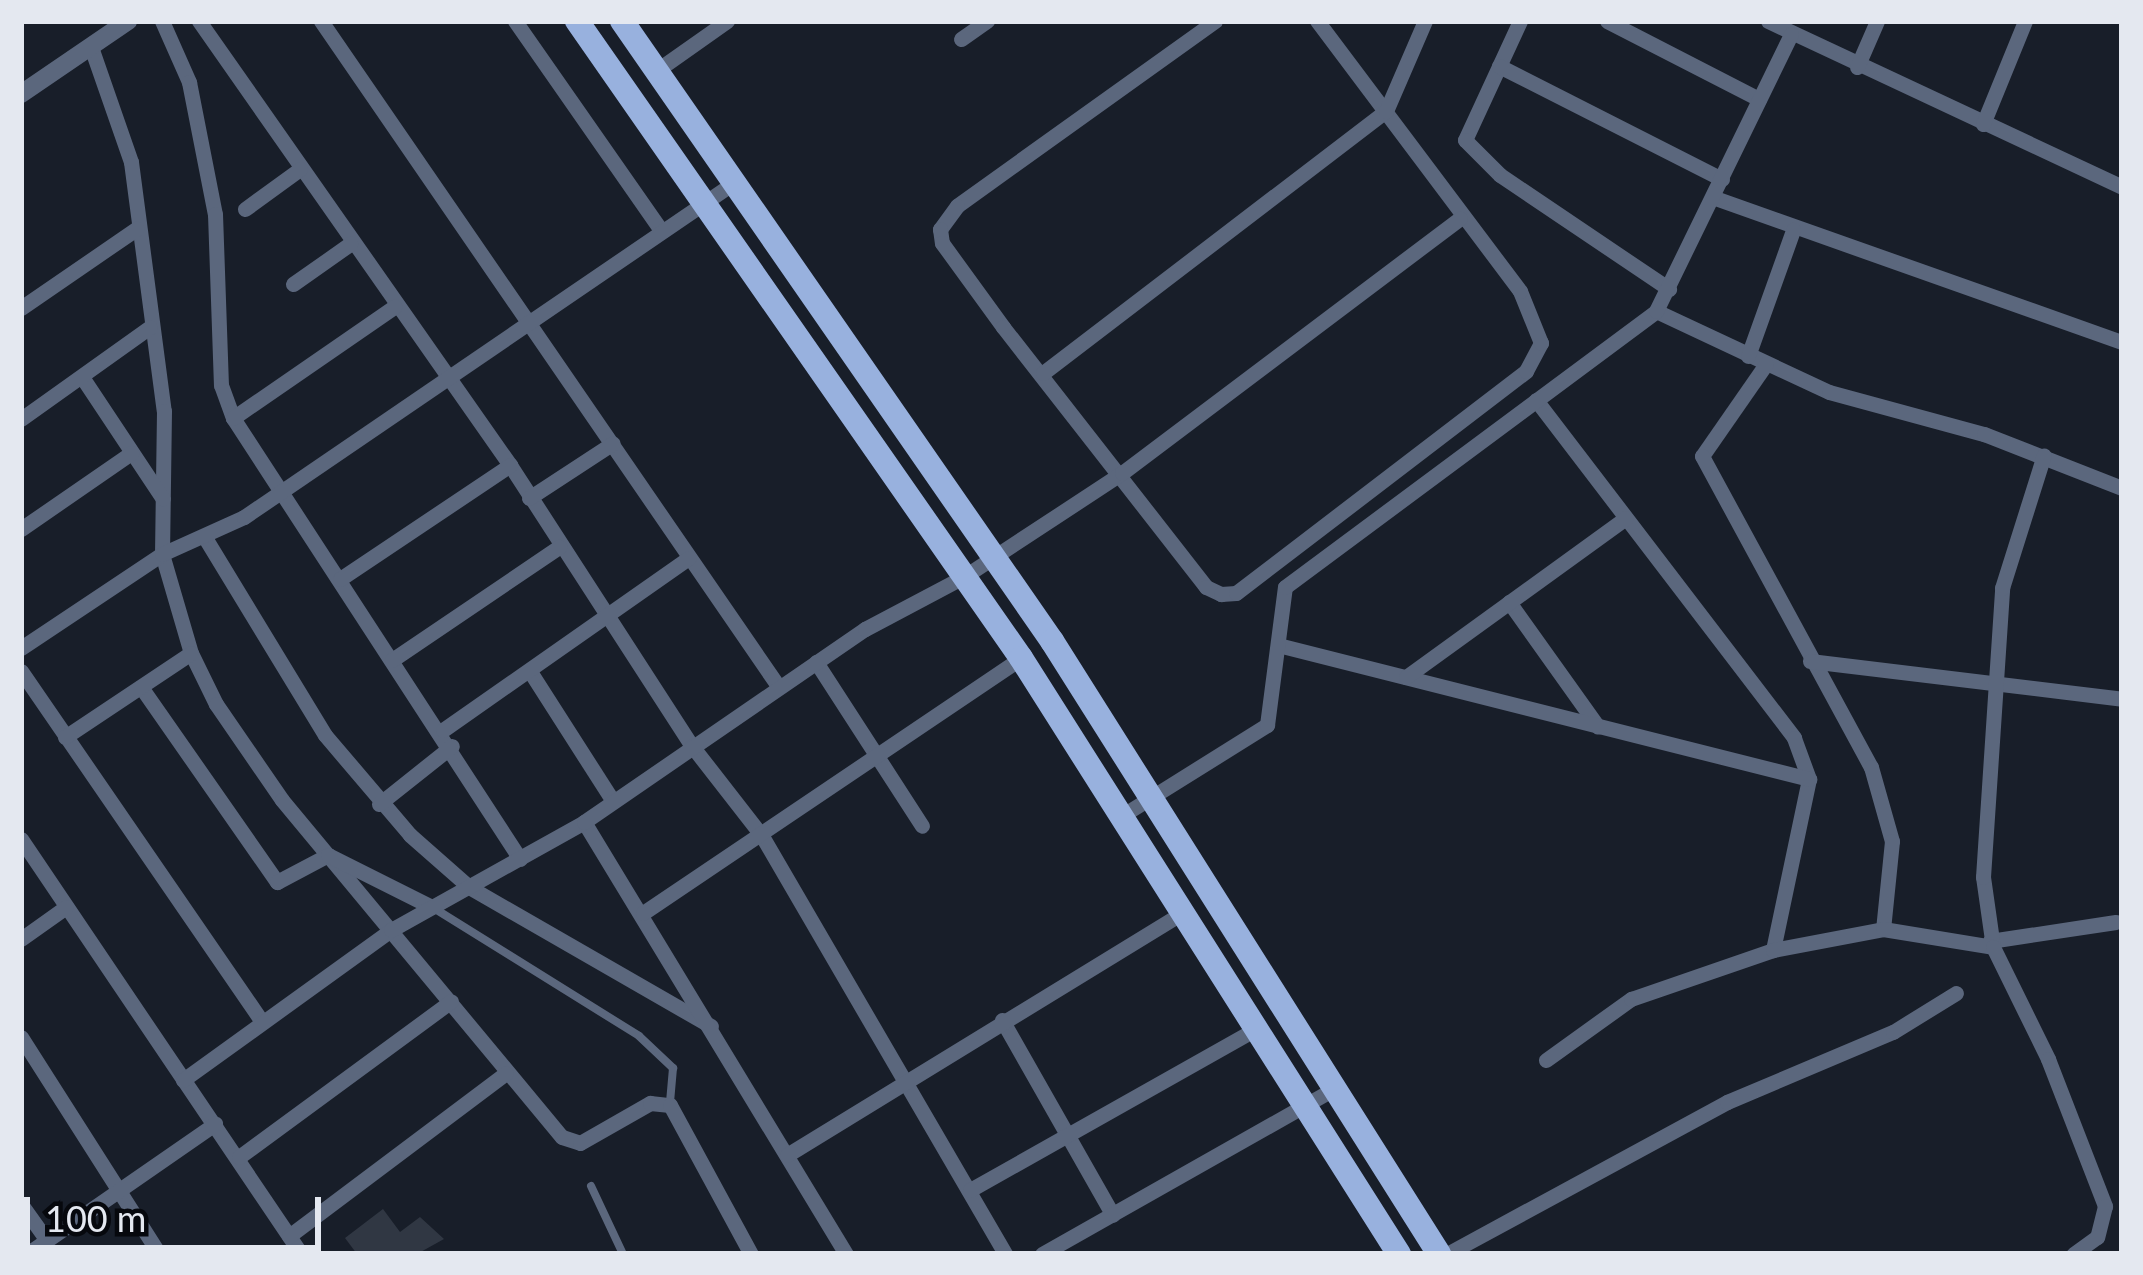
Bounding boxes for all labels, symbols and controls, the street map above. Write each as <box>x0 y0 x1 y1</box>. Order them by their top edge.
scale bar <box>30 1173 327 1247</box>
text: 100 m <box>45 1196 146 1240</box>

